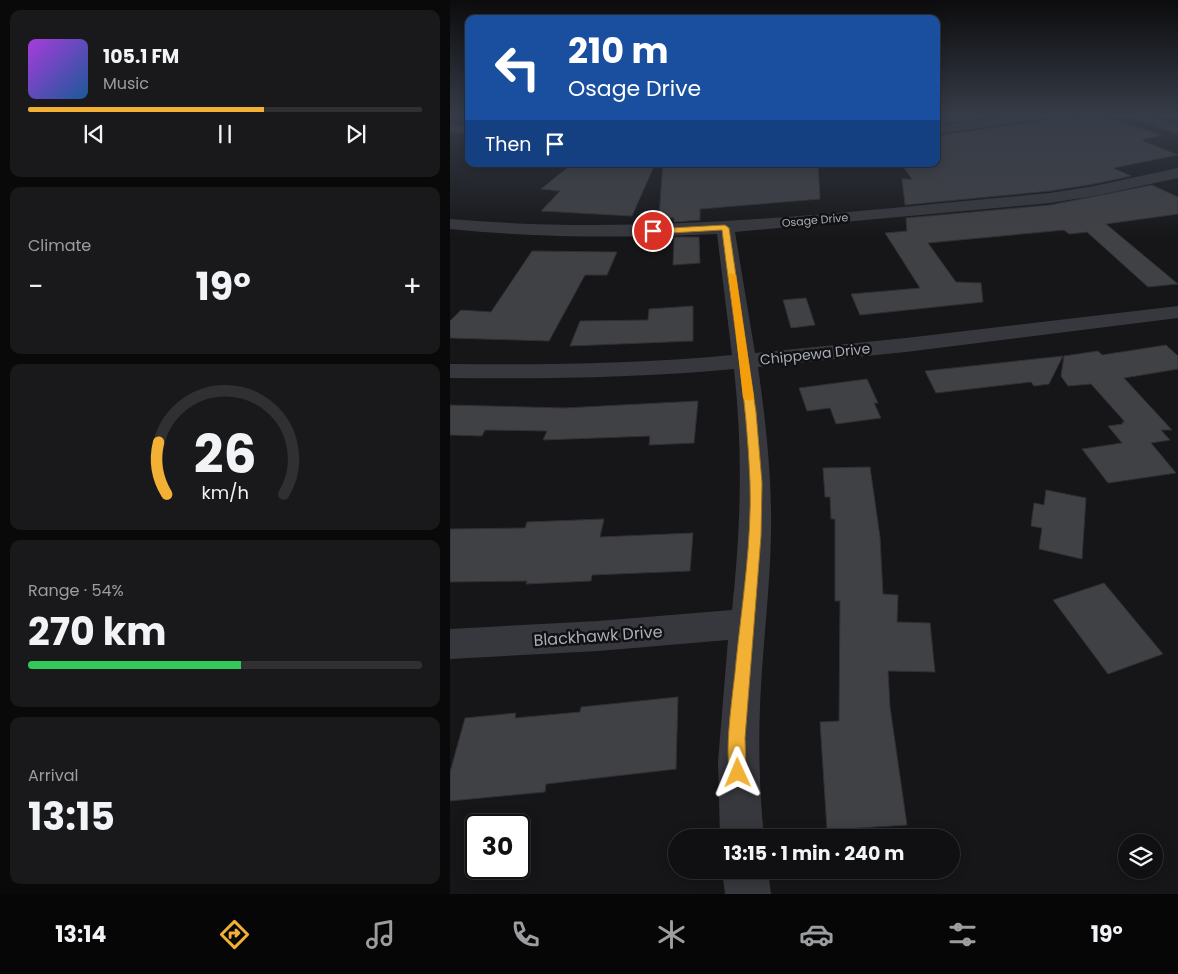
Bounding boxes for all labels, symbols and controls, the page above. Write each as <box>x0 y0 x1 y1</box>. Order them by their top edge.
text: 210 m <box>568 26 668 75</box>
icon: left <box>485 35 550 100</box>
text: 105.1 FM <box>103 43 179 70</box>
text: Music <box>103 72 149 95</box>
text: Osage Drive <box>568 73 701 104</box>
icon: previous <box>80 120 108 148</box>
icon: pause <box>211 120 239 148</box>
icon: next <box>342 120 370 148</box>
icon: arrive <box>541 130 569 158</box>
text: Then <box>485 131 531 158</box>
street label: Osage Drive <box>781 209 849 231</box>
pin <box>632 210 674 252</box>
icon: arrive <box>639 217 667 245</box>
text: Climate <box>28 234 91 257</box>
text: 19° <box>196 260 251 313</box>
text: − <box>28 267 43 306</box>
text: + <box>403 267 422 306</box>
street label: Chippewa Drive <box>759 338 871 370</box>
text: 26 <box>194 418 256 491</box>
text: km/h <box>201 480 249 505</box>
text: Range · 54% <box>28 579 124 602</box>
text: 270 km <box>28 605 167 658</box>
street label: Blackhawk Drive <box>533 620 663 652</box>
position arrow <box>711 746 763 798</box>
text: Arrival <box>28 764 78 787</box>
text: 13:15 <box>28 790 115 843</box>
speed limit sign: 30 <box>465 814 530 879</box>
map controls <box>1118 834 1163 879</box>
button: layers <box>1118 834 1163 879</box>
text: 13:15 · 1 min · 240 m <box>724 840 904 867</box>
icon: directions <box>217 917 252 952</box>
icon: music <box>363 917 398 952</box>
icon: phone <box>508 917 543 952</box>
icon: climate <box>654 917 689 952</box>
icon: car <box>799 917 834 952</box>
icon: filters <box>945 917 980 952</box>
text: 13:14 <box>55 919 106 950</box>
text: 19° <box>1091 919 1123 950</box>

